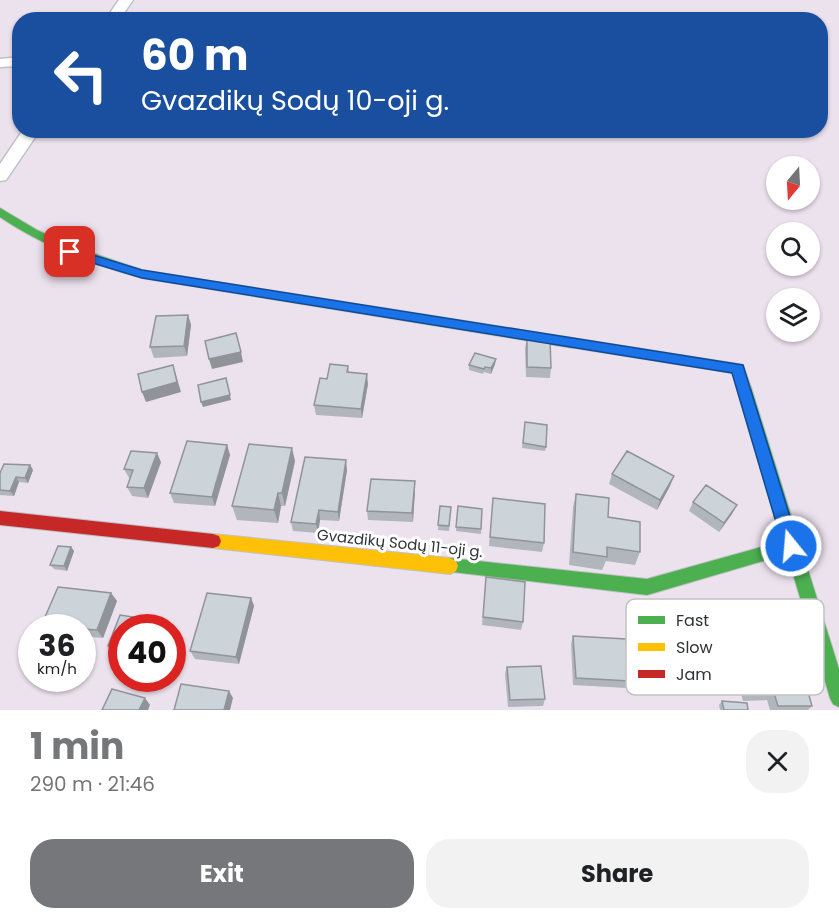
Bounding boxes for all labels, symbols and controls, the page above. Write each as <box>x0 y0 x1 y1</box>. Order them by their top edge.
text: 60 m <box>141 26 249 85</box>
icon: left <box>42 36 120 114</box>
text: Gvazdikų Sodų 10-oji g. <box>141 82 449 119</box>
north arrow <box>766 156 820 210</box>
map controls <box>766 156 820 342</box>
button: search <box>766 222 820 276</box>
pin <box>44 226 95 277</box>
icon: arrive <box>53 235 86 268</box>
button: layers <box>766 288 820 342</box>
position arrow <box>759 514 823 578</box>
street label: Gvazdikų Sodų 11-oji g. <box>316 524 484 562</box>
legend <box>626 599 824 695</box>
text: Fast <box>676 609 709 632</box>
speed limit sign: 40 <box>108 614 186 692</box>
text: 36 <box>38 624 76 667</box>
text: Slow <box>676 636 713 659</box>
text: km/h <box>37 658 77 679</box>
text: Jam <box>676 663 712 686</box>
text: 1 min <box>30 721 124 772</box>
button: close <box>746 730 809 793</box>
text: 290 m · 21:46 <box>30 770 155 798</box>
button: Exit <box>30 839 414 908</box>
button: Share <box>426 839 809 908</box>

